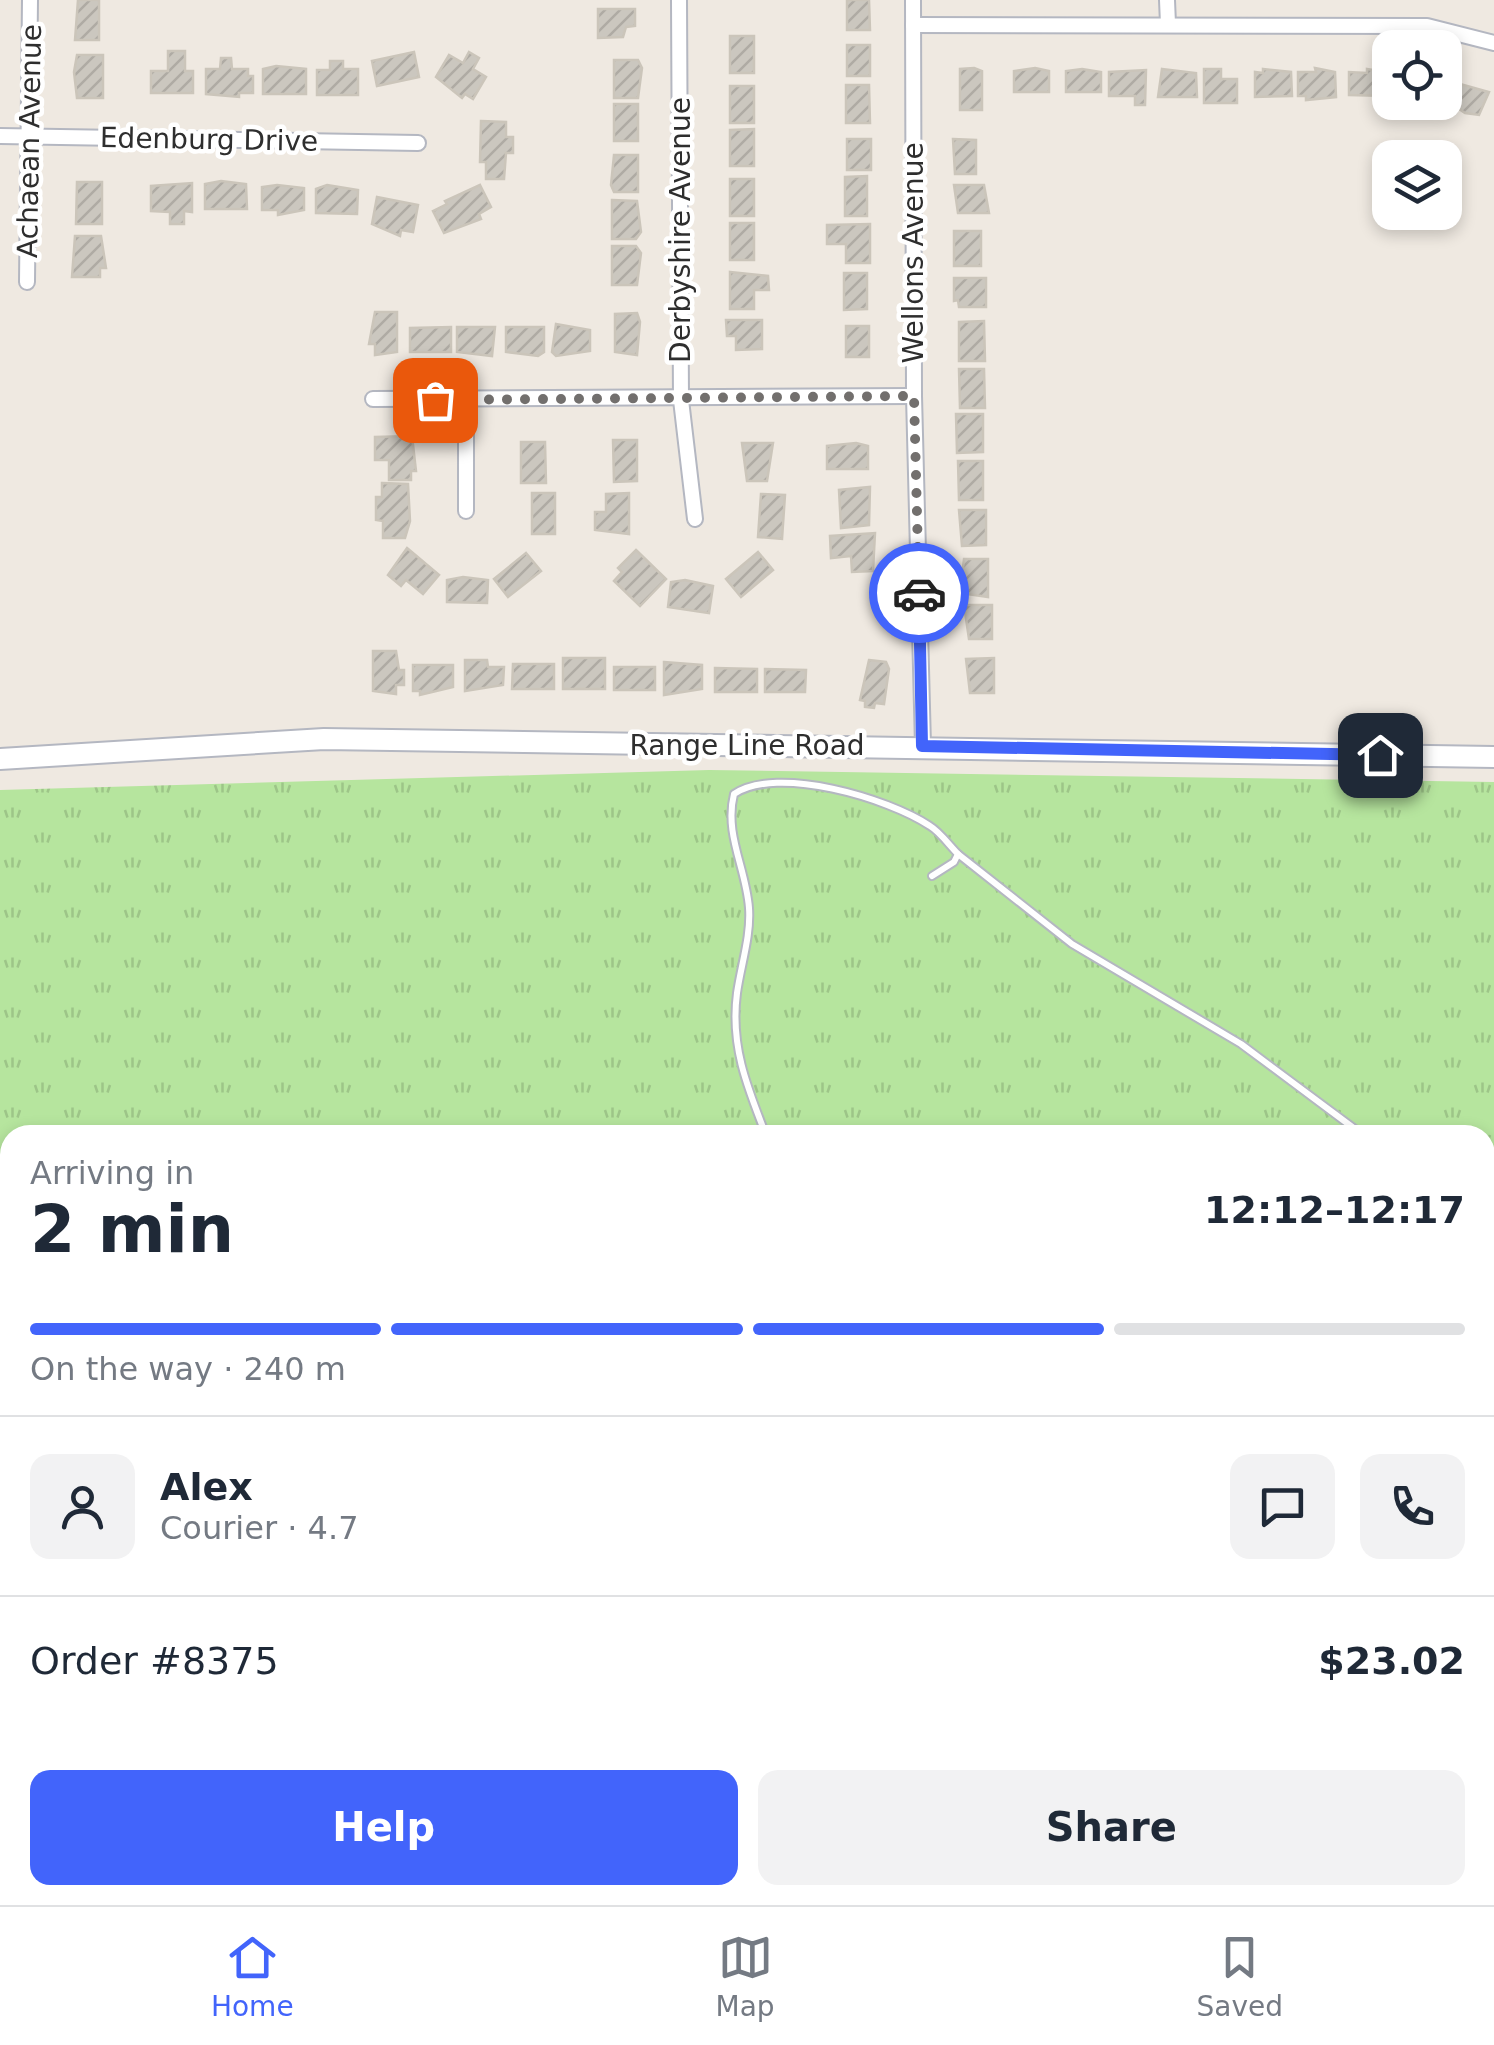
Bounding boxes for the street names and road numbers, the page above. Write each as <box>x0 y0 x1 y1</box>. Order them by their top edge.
street label: Achaean Avenue <box>11 24 48 258</box>
street label: Derbyshire Avenue <box>664 97 697 363</box>
street label: Edenburg Drive <box>100 121 318 158</box>
street label: Wellons Avenue <box>897 142 930 364</box>
street label: Range Line Road <box>629 729 865 762</box>

